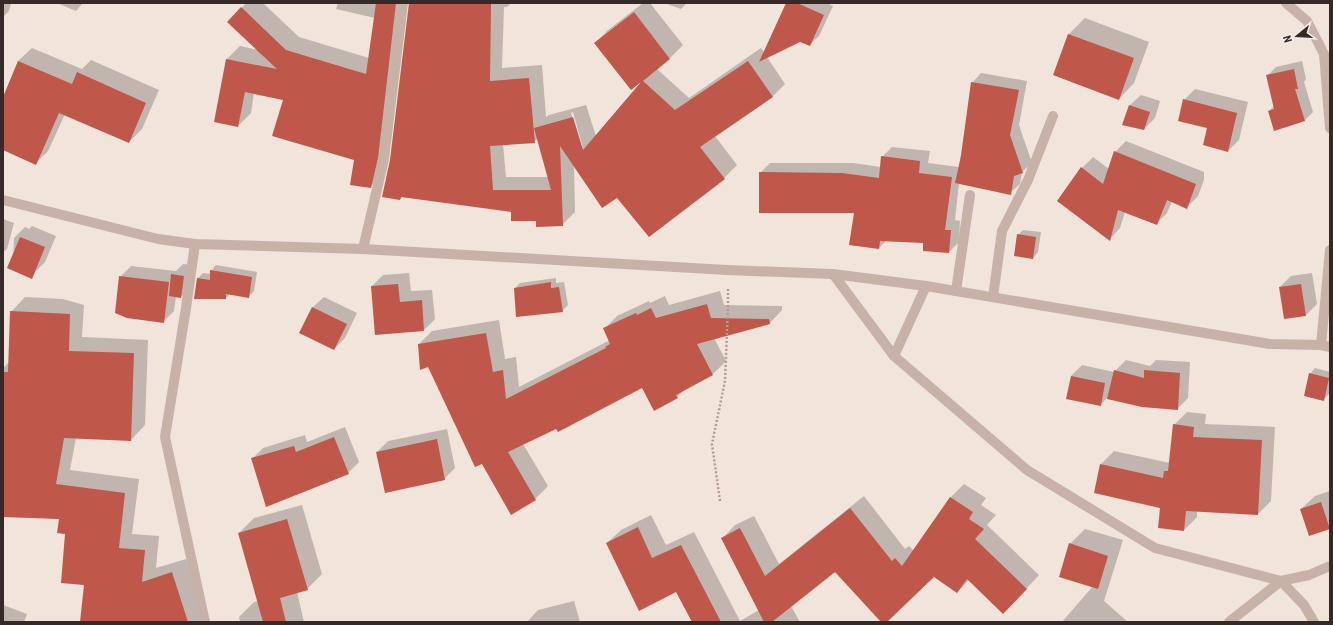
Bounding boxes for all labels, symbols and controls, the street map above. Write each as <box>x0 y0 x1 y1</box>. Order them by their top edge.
north arrow <box>1277 16 1317 56</box>
text: N <box>1281 33 1295 44</box>

